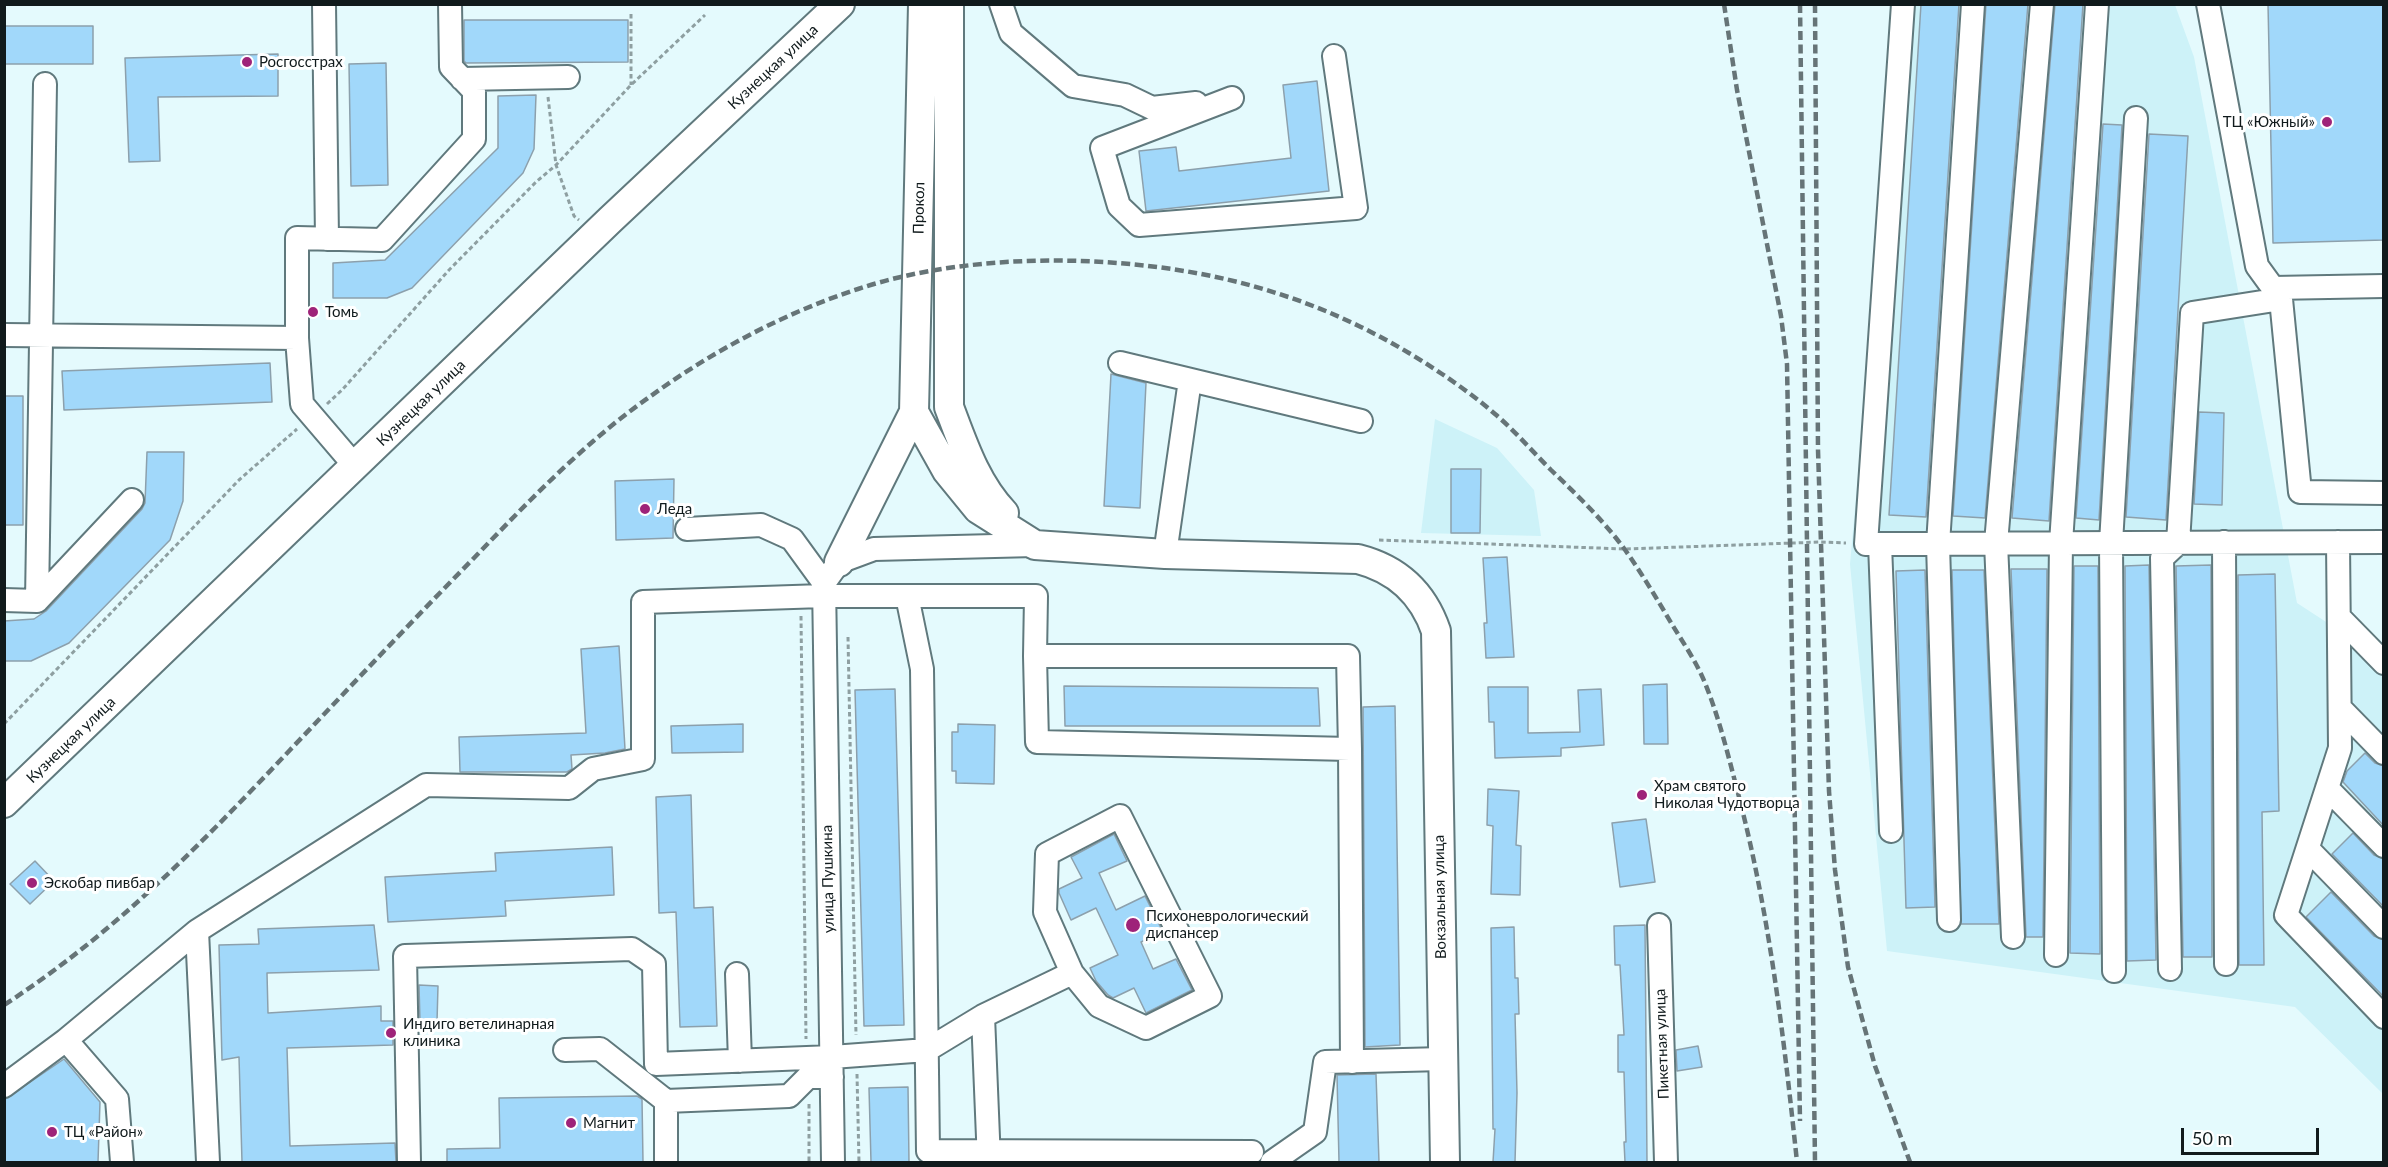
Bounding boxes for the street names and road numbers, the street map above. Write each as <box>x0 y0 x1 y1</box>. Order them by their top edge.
street label: Кузнецкая улица <box>724 21 822 113</box>
street label: Прокол <box>910 182 928 234</box>
street label: Кузнецкая улица <box>373 356 469 450</box>
street label: Кузнецкая улица <box>23 693 119 787</box>
street label: улица Пушкина <box>818 825 838 933</box>
street label: Вокзальная улица <box>1430 835 1450 959</box>
street label: Пикетная улица <box>1651 988 1673 1100</box>

